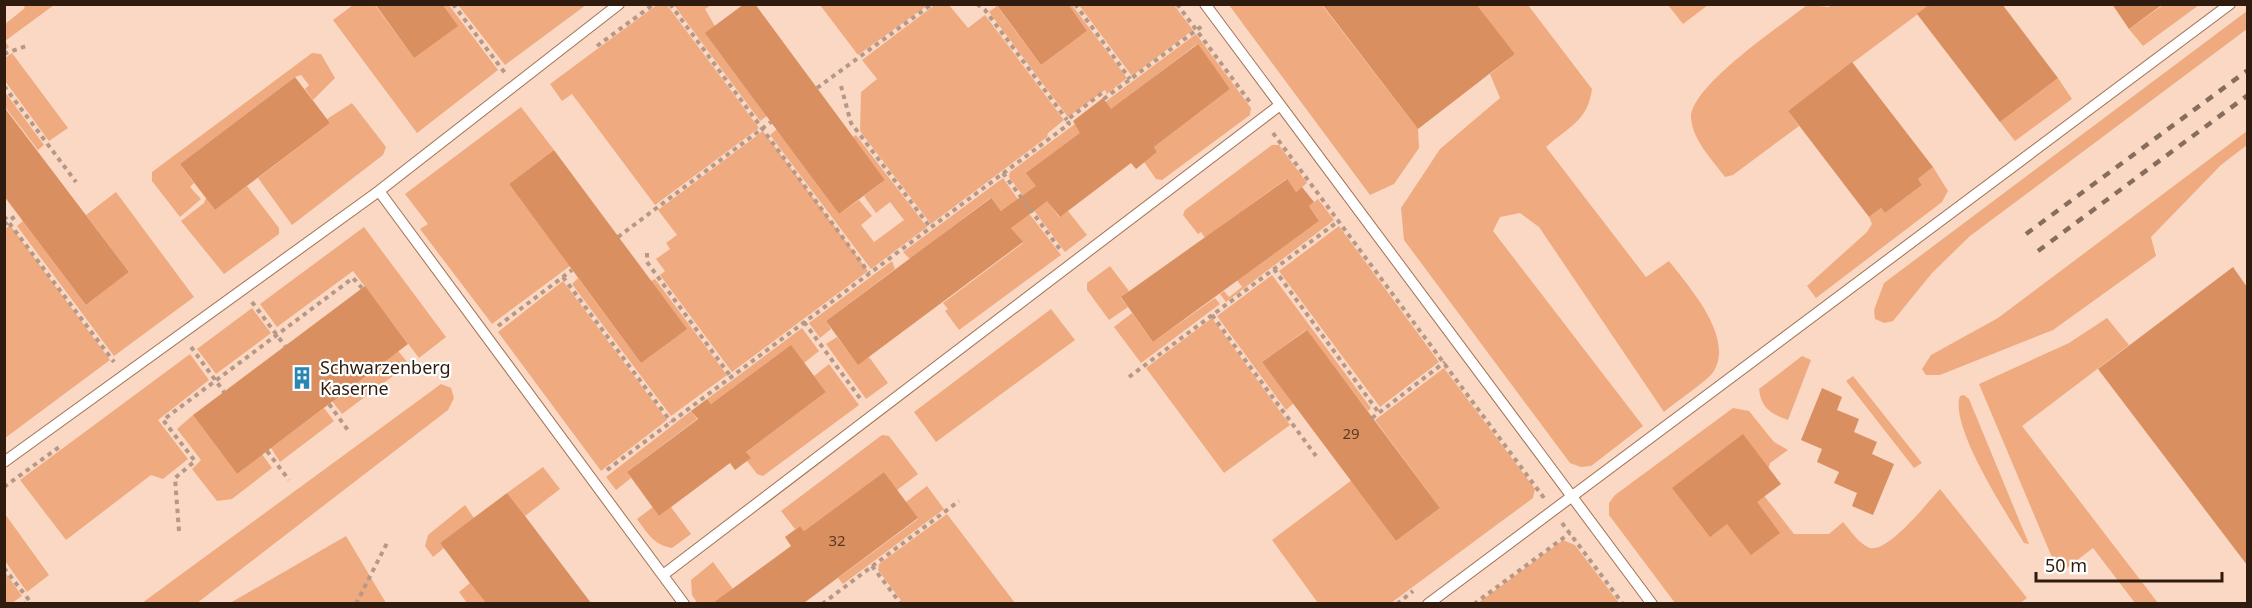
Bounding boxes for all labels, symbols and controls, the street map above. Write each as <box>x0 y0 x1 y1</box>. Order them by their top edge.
place label: Schwarzenberg Kaserne <box>320 355 451 400</box>
building icon: Schwarzenberg Kaserne <box>289 365 315 391</box>
house number: 29 <box>1342 423 1360 443</box>
house number: 32 <box>828 530 846 550</box>
scale bar <box>2036 545 2222 583</box>
text: 50 m <box>2045 553 2087 577</box>

